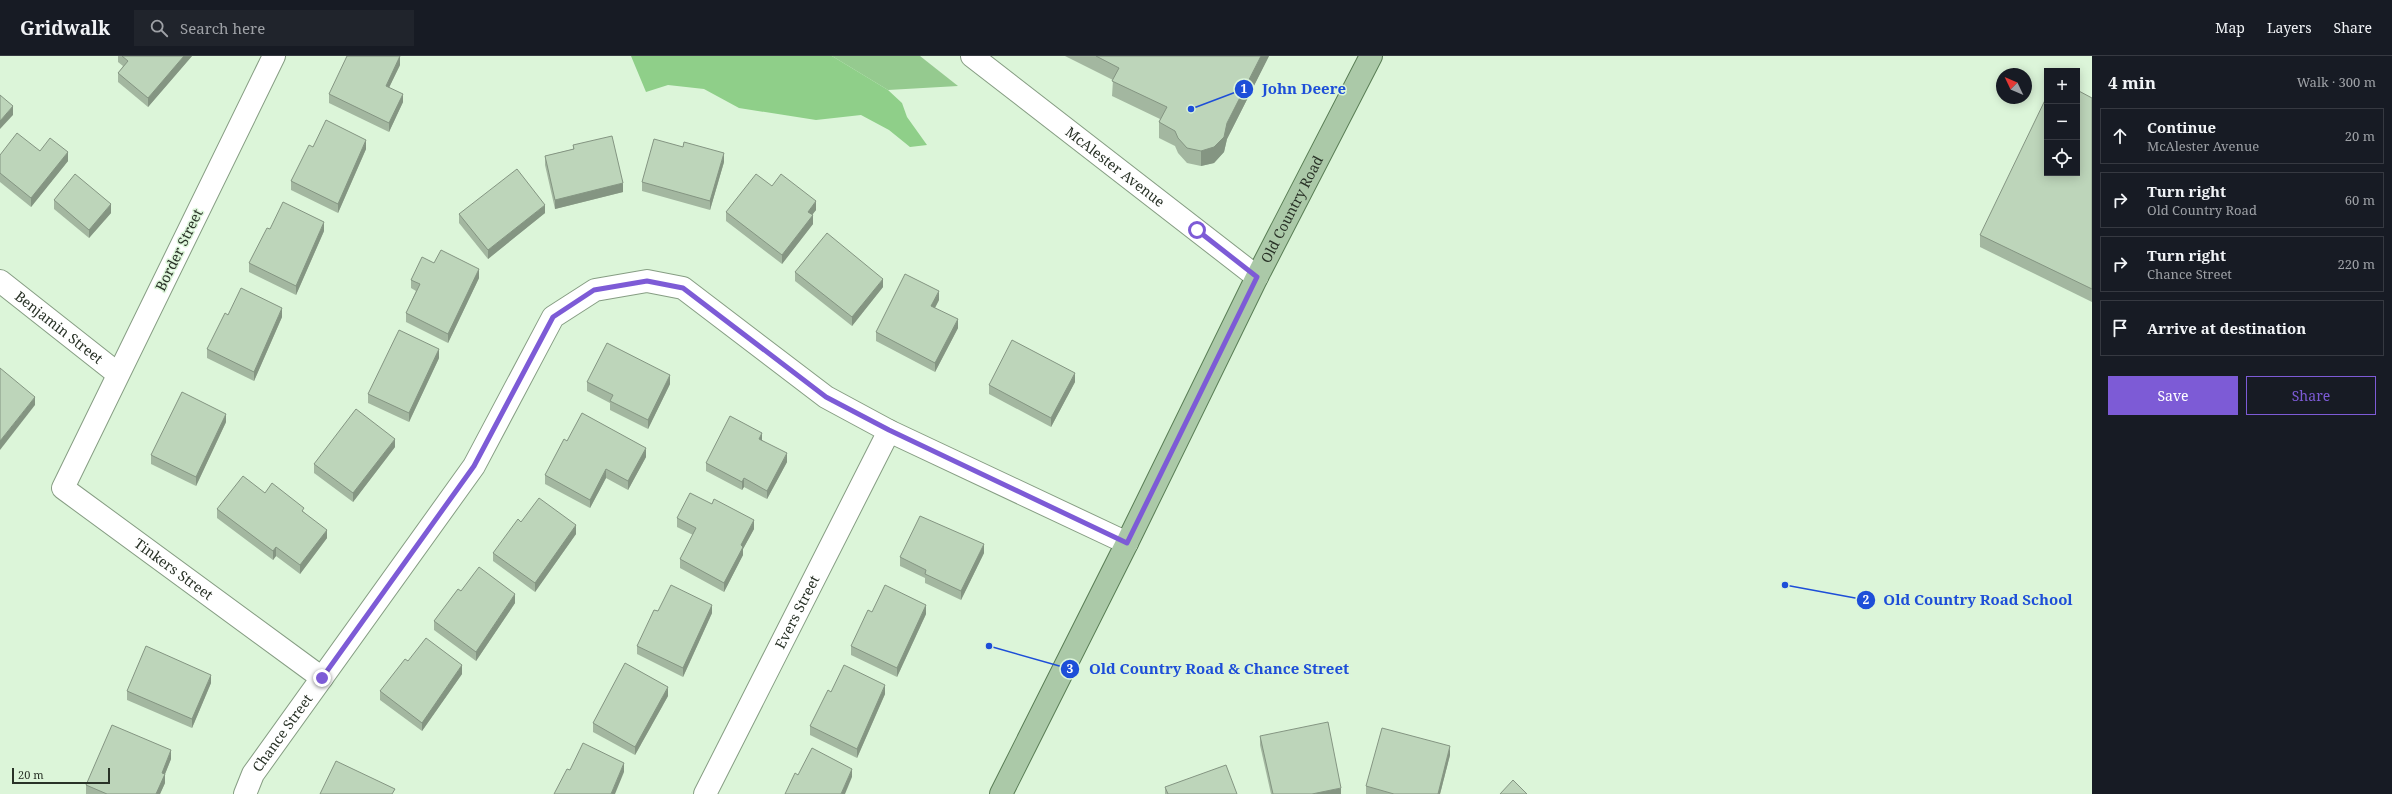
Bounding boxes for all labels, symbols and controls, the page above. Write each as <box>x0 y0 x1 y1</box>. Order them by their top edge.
search box <box>134 10 414 46</box>
text: Gridwalk <box>20 15 110 41</box>
icon: search <box>148 17 170 39</box>
text: Search here <box>180 18 265 38</box>
text: Map <box>2215 18 2245 37</box>
text: Layers <box>2267 18 2312 37</box>
text: Share <box>2334 18 2372 37</box>
north arrow <box>1996 68 2032 104</box>
map controls <box>2044 68 2080 176</box>
button: + <box>2044 68 2080 104</box>
text: 4 min <box>2108 71 2156 94</box>
text: Walk · 300 m <box>2297 73 2376 91</box>
callout: John Deere <box>1234 75 1355 102</box>
text: John Deere <box>1261 78 1346 98</box>
text: 1 <box>1241 80 1248 97</box>
button: − <box>2044 104 2080 140</box>
text: Continue <box>2147 117 2216 137</box>
street label: McAlester Avenue <box>1062 122 1169 211</box>
icon: ahead <box>2109 125 2131 147</box>
text: 20 m <box>2345 127 2375 145</box>
text: McAlester Avenue <box>2147 137 2259 155</box>
button: locate <box>2044 140 2080 176</box>
street label: Old Country Road <box>1256 152 1327 266</box>
text: Turn right <box>2147 181 2226 201</box>
icon: right <box>2109 189 2131 211</box>
text: 60 m <box>2345 191 2375 209</box>
text: Old Country Road <box>2147 201 2257 219</box>
street label: Border Street <box>150 205 207 294</box>
route start <box>1188 221 1206 239</box>
text: Turn right <box>2147 245 2226 265</box>
icon: right <box>2109 253 2131 275</box>
text: 220 m <box>2338 255 2375 273</box>
text: Chance Street <box>2147 265 2232 283</box>
street label: Benjamin Street <box>11 286 107 368</box>
icon: arrive <box>2109 317 2131 339</box>
text: Arrive at destination <box>2147 318 2306 338</box>
button: Save <box>2108 376 2238 415</box>
button: Share <box>2246 376 2376 415</box>
street label: Tinkers Street <box>131 534 217 604</box>
street label: Evers Street <box>770 572 823 652</box>
callout: Old Country Road School <box>1856 587 2081 614</box>
text: Old Country Road School <box>1883 589 2073 609</box>
text: 2 <box>1863 591 1870 608</box>
callout: Old Country Road & Chance Street <box>1060 656 1357 683</box>
text: Old Country Road & Chance Street <box>1089 658 1349 678</box>
text: 3 <box>1067 660 1074 677</box>
route end <box>313 669 331 687</box>
street label: Chance Street <box>248 690 316 775</box>
scale bar <box>12 766 110 785</box>
text: 20 m <box>18 767 44 782</box>

